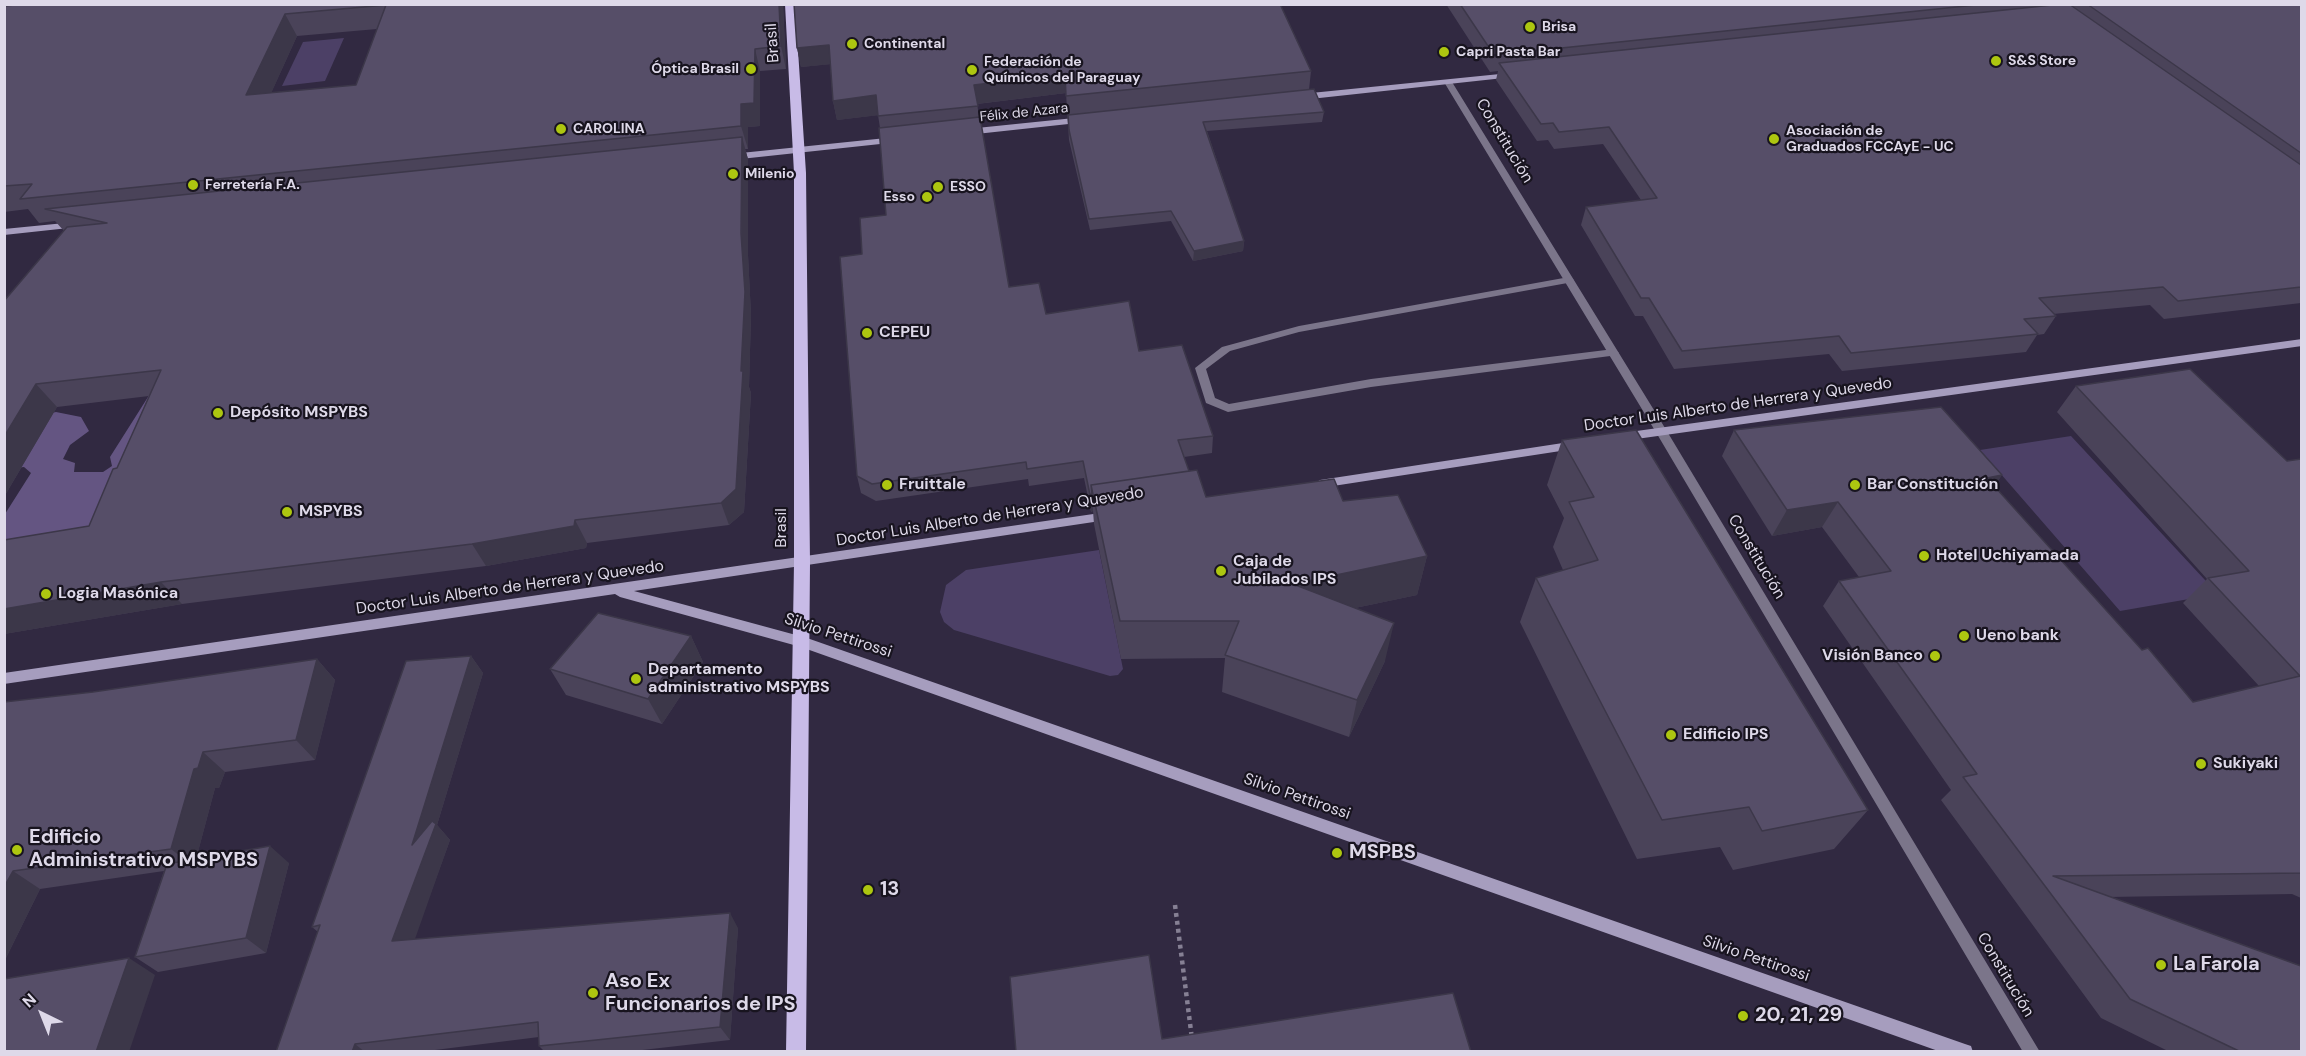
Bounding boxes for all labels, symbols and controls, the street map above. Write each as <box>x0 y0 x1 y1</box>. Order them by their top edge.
place label: Brisa <box>1542 19 1576 35</box>
marker: Brisa <box>1523 20 1537 34</box>
street label: Brasil <box>762 23 784 63</box>
place label: Continental <box>864 36 945 52</box>
marker: Continental <box>845 37 859 51</box>
place label: Capri Pasta Bar <box>1456 44 1561 60</box>
marker: Capri Pasta Bar <box>1437 45 1451 59</box>
place label: S&S Store <box>2008 53 2076 69</box>
place label: Federación de Químicos del Paraguay <box>984 54 1140 86</box>
marker: S&S Store <box>1989 54 2003 68</box>
place label: Óptica Brasil <box>651 61 739 77</box>
marker: Óptica Brasil <box>744 62 758 76</box>
marker: Federación de Químicos del Paraguay <box>965 63 979 77</box>
street label: Constitución <box>1471 95 1537 187</box>
street label: Félix de Azara <box>979 100 1069 126</box>
place label: CAROLINA <box>573 121 645 137</box>
marker: CAROLINA <box>554 122 568 136</box>
place label: Asociación de Graduados FCCAyE - UC <box>1786 123 1954 156</box>
marker: Asociación de Graduados FCCAyE - UC <box>1767 132 1781 146</box>
place label: Milenio <box>745 166 794 182</box>
marker: Milenio <box>726 167 740 181</box>
place label: Ferretería F.A. <box>205 177 300 193</box>
marker: Ferretería F.A. <box>186 178 200 192</box>
place label: ESSO <box>950 179 986 195</box>
marker: ESSO <box>931 180 945 194</box>
place label: Esso <box>883 189 915 205</box>
marker: Esso <box>920 190 934 204</box>
place label: CEPEU <box>879 323 930 343</box>
marker: CEPEU <box>860 326 874 340</box>
street label: Doctor Luis Alberto de Herrera y Quevedo <box>1583 374 1893 436</box>
place label: Depósito MSPYBS <box>230 403 368 423</box>
marker: Depósito MSPYBS <box>211 406 225 420</box>
place label: Fruittale <box>899 475 966 495</box>
place label: Bar Constitución <box>1867 475 1998 495</box>
marker: Fruittale <box>880 478 894 492</box>
marker: Bar Constitución <box>1848 478 1862 492</box>
street label: Doctor Luis Alberto de Herrera y Quevedo <box>835 483 1145 551</box>
place label: MSPYBS <box>299 502 363 522</box>
marker: MSPYBS <box>280 505 294 519</box>
street label: Brasil <box>772 508 792 548</box>
street label: Constitución <box>1723 511 1789 603</box>
place label: Hotel Uchiyamada <box>1936 546 2079 566</box>
marker: Hotel Uchiyamada <box>1917 549 1931 563</box>
place label: Caja de Jubilados IPS <box>1233 552 1336 590</box>
street label: Doctor Luis Alberto de Herrera y Quevedo <box>355 557 665 619</box>
marker: Caja de Jubilados IPS <box>1214 564 1228 578</box>
place label: Logia Masónica <box>58 584 178 604</box>
marker: Logia Masónica <box>39 587 53 601</box>
street label: Silvio Pettirossi <box>782 610 894 662</box>
place label: Ueno bank <box>1976 626 2059 646</box>
marker: Ueno bank <box>1957 629 1971 643</box>
place label: Visión Banco <box>1822 646 1923 666</box>
marker: Visión Banco <box>1928 649 1942 663</box>
place label: Departamento administrativo MSPYBS <box>648 660 830 698</box>
marker: Departamento administrativo MSPYBS <box>629 672 643 686</box>
place label: Edificio IPS <box>1683 725 1768 745</box>
marker: Edificio IPS <box>1664 728 1678 742</box>
place label: Sukiyaki <box>2213 754 2278 774</box>
marker: Sukiyaki <box>2194 757 2208 771</box>
street label: Silvio Pettirossi <box>1241 770 1353 824</box>
place label: Edificio Administrativo MSPYBS <box>29 826 258 873</box>
place label: MSPBS <box>1349 841 1416 865</box>
marker: Edificio Administrativo MSPYBS <box>10 843 24 857</box>
marker: MSPBS <box>1330 846 1344 860</box>
place label: 13 <box>880 878 899 902</box>
marker: 13 <box>861 883 875 897</box>
street label: Constitución <box>1972 929 2038 1021</box>
street label: Silvio Pettirossi <box>1700 932 1812 986</box>
place label: La Farola <box>2173 953 2260 977</box>
marker: La Farola <box>2154 958 2168 972</box>
place label: Aso Ex Funcionarios de IPS <box>605 970 795 1017</box>
north arrow <box>12 984 72 1044</box>
marker: Aso Ex Funcionarios de IPS <box>586 986 600 1000</box>
text: N <box>18 989 41 1012</box>
place label: 20, 21, 29 <box>1755 1004 1842 1028</box>
marker: 20, 21, 29 <box>1736 1009 1750 1023</box>

